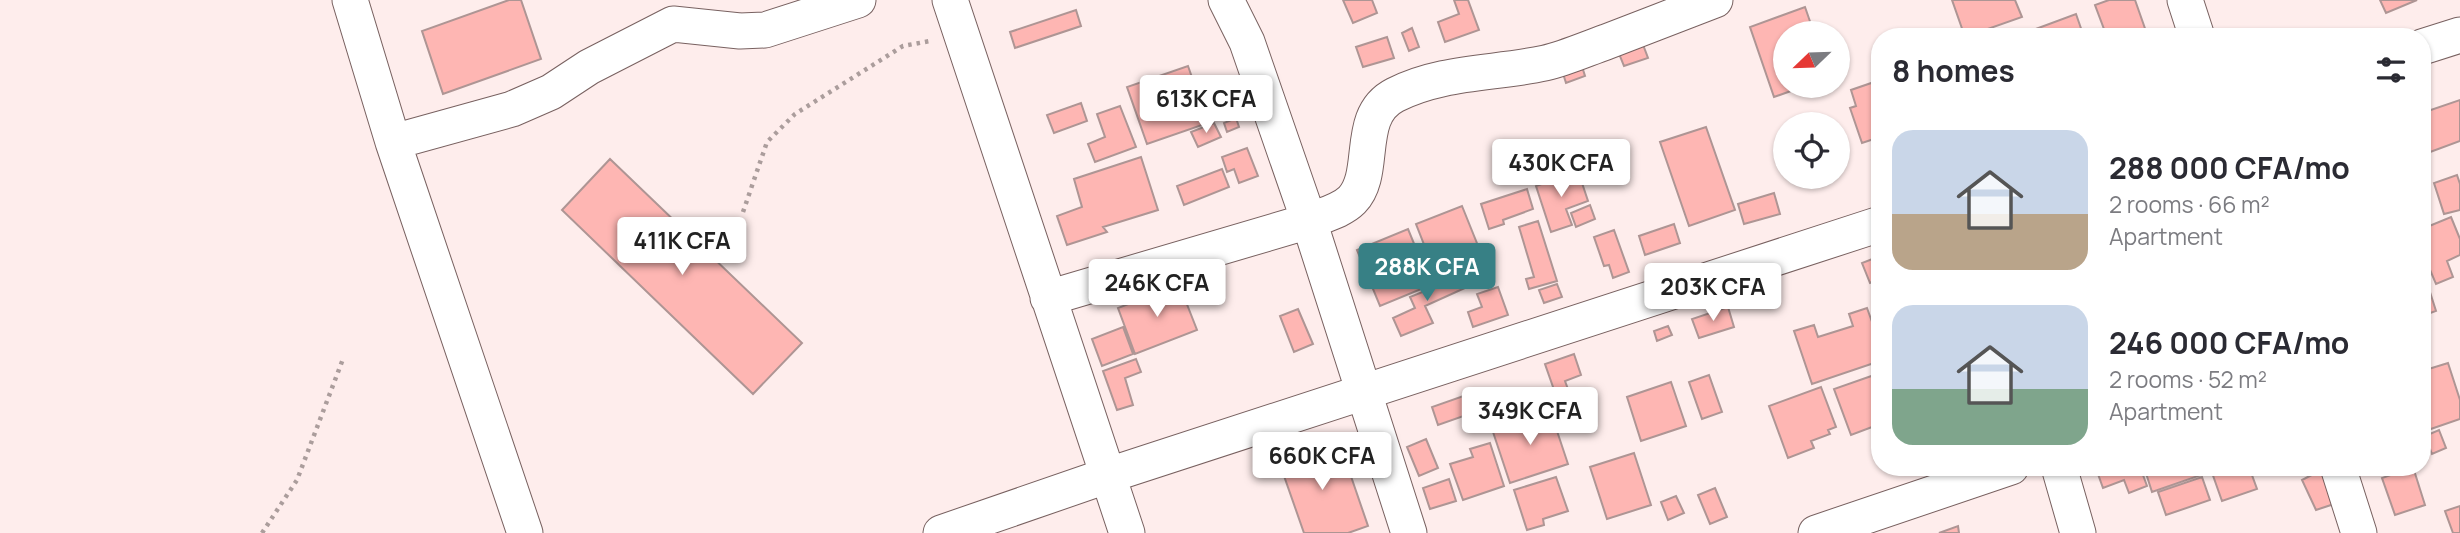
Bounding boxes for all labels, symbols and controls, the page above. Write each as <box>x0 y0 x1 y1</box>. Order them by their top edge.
north arrow <box>1773 21 1850 98</box>
map controls <box>1773 21 1850 189</box>
text: 8 homes <box>1892 50 2015 91</box>
icon: filters <box>2372 51 2410 89</box>
pin: 613K CFA <box>1134 76 1278 135</box>
text: 613K CFA <box>1156 82 1256 114</box>
button: locate <box>1773 112 1850 189</box>
pin: 430K CFA <box>1489 140 1633 199</box>
text: 430K CFA <box>1508 146 1614 178</box>
text: 288 000 CFA/mo <box>2109 147 2350 188</box>
icon: home <box>1948 158 2032 242</box>
text: 2 rooms · 66 m² <box>2109 188 2270 220</box>
pin: 411K CFA <box>610 218 754 277</box>
text: Apartment <box>2109 220 2223 252</box>
text: 411K CFA <box>633 224 731 256</box>
pin: 288K CFA <box>1355 244 1499 303</box>
text: 288K CFA <box>1374 250 1480 282</box>
pin: 246K CFA <box>1085 260 1229 319</box>
pin: 203K CFA <box>1641 264 1785 323</box>
text: 246K CFA <box>1105 266 1209 298</box>
text: 203K CFA <box>1660 270 1766 302</box>
text: 246 000 CFA/mo <box>2109 322 2349 363</box>
icon: home <box>1948 333 2032 417</box>
text: 2 rooms · 52 m² <box>2109 363 2267 395</box>
pin: 349K CFA <box>1458 388 1602 447</box>
text: 349K CFA <box>1478 394 1582 426</box>
text: Apartment <box>2109 395 2223 427</box>
pin: 660K CFA <box>1250 433 1394 492</box>
text: 660K CFA <box>1269 439 1375 471</box>

